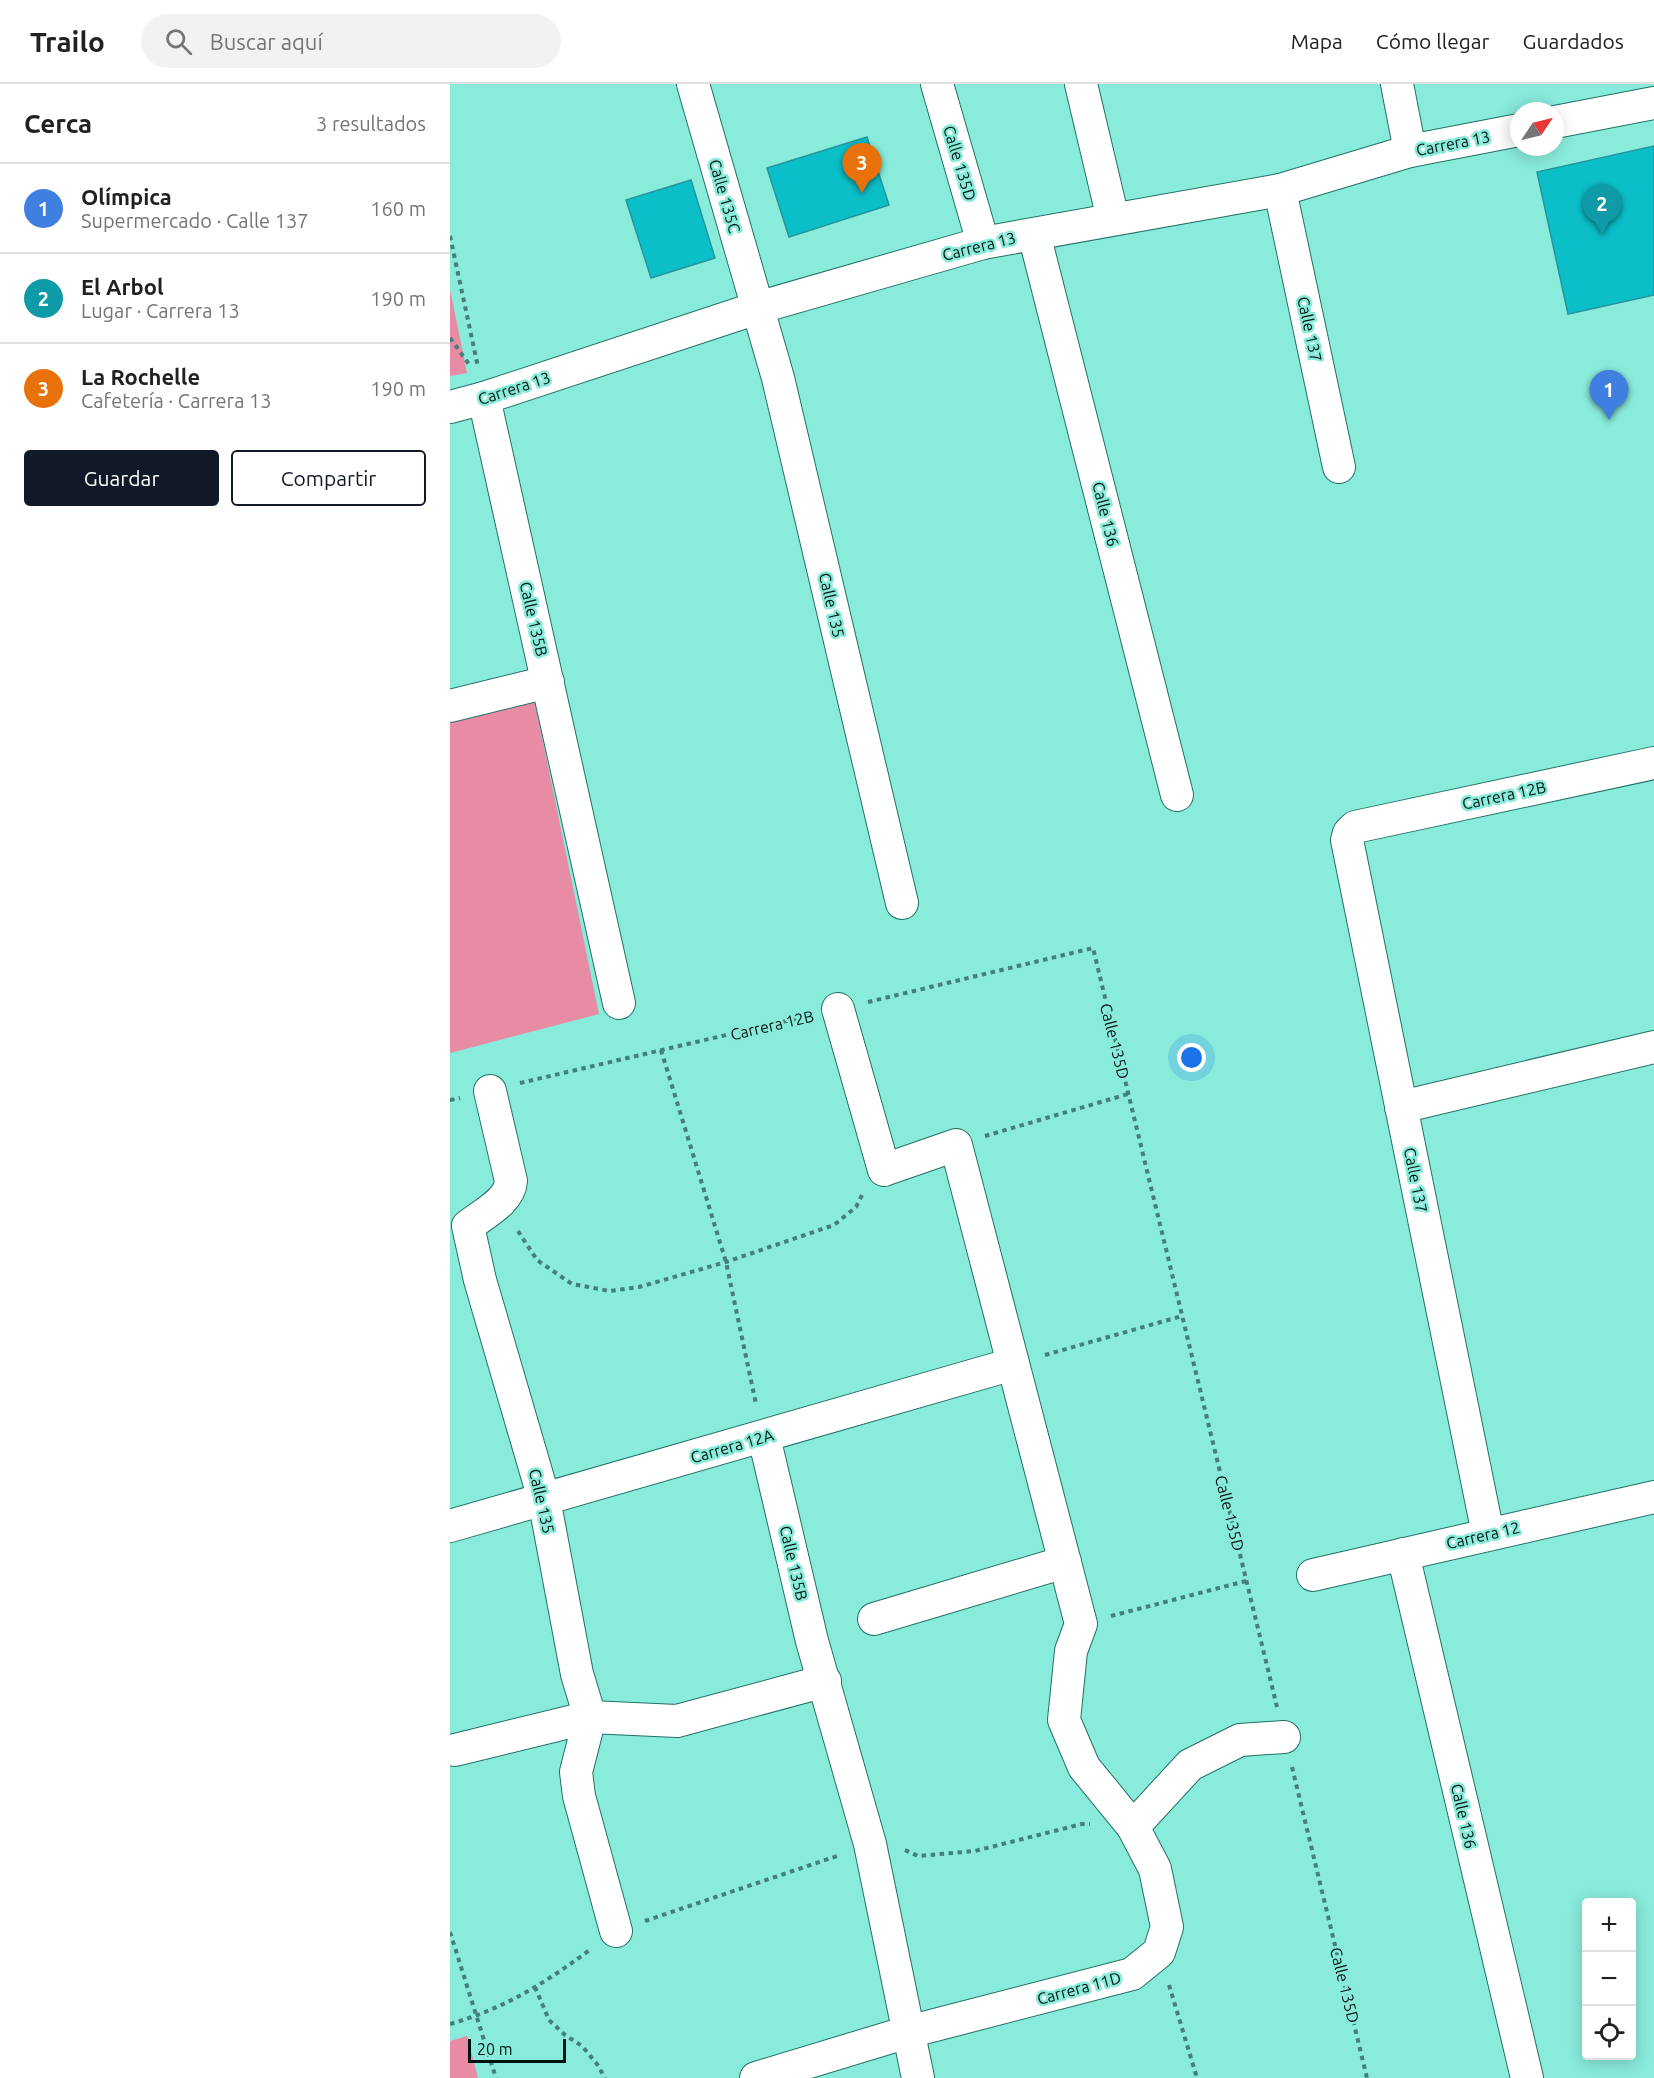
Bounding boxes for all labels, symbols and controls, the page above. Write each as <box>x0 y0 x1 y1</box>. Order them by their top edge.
search box <box>141 14 561 68</box>
icon: search <box>162 25 195 58</box>
text: Trailo <box>30 26 105 57</box>
text: Buscar aquí <box>210 29 323 54</box>
text: Mapa <box>1291 29 1343 53</box>
text: Cómo llegar <box>1376 29 1490 53</box>
text: Guardados <box>1523 29 1624 53</box>
north arrow <box>1510 102 1564 156</box>
text: Cerca <box>24 109 92 138</box>
text: 3 resultados <box>316 112 426 135</box>
street label: Calle 135D <box>940 123 980 203</box>
street label: Carrera 13 <box>1414 127 1492 159</box>
pin: 3 <box>842 144 882 193</box>
street label: Calle 135C <box>706 157 744 235</box>
text: Olímpica <box>81 184 172 209</box>
pin: 2 <box>1582 184 1622 234</box>
text: 1 <box>38 197 49 220</box>
text: 160 m <box>370 197 426 220</box>
text: Supermercado · Calle 137 <box>81 209 309 232</box>
street label: Carrera 13 <box>940 228 1018 264</box>
text: El Arbol <box>81 274 164 299</box>
text: 2 <box>38 287 49 310</box>
text: 190 m <box>370 287 426 310</box>
street label: Calle 137 <box>1294 295 1326 363</box>
text: Lugar · Carrera 13 <box>81 299 240 322</box>
text: La Rochelle <box>81 364 200 389</box>
street label: Carrera 13 <box>476 368 552 408</box>
pin: 1 <box>1590 370 1628 420</box>
text: 3 <box>38 377 49 400</box>
text: 190 m <box>370 377 426 400</box>
text: Cafetería · Carrera 13 <box>81 389 272 412</box>
button: Guardar <box>24 450 219 506</box>
button: Compartir <box>231 450 426 506</box>
street label: Calle 136 <box>1089 480 1123 548</box>
street label: Calle 135 <box>816 571 848 639</box>
street label: Calle 135B <box>517 580 551 658</box>
street label: Carrera 12B <box>1460 777 1548 813</box>
street label: Calle 135D <box>1097 1001 1133 1081</box>
street label: Carrera 12B <box>728 1007 816 1043</box>
your location <box>1177 1043 1206 1072</box>
street label: Calle 137 <box>1401 1146 1431 1214</box>
street label: Carrera 12A <box>688 1425 776 1466</box>
street label: Calle 135 <box>526 1467 558 1535</box>
street label: Calle 135D <box>1212 1473 1248 1553</box>
street label: Carrera 12 <box>1444 1518 1522 1552</box>
street label: Calle 135B <box>777 1524 811 1602</box>
street label: Calle 136 <box>1448 1782 1480 1850</box>
map controls <box>1582 1898 1636 2060</box>
button: + <box>1582 1898 1636 1952</box>
street label: Calle 135D <box>1327 1945 1363 2025</box>
button: − <box>1582 1952 1636 2006</box>
street label: Carrera 11D <box>1035 1968 1123 2008</box>
button: locate <box>1582 2006 1636 2060</box>
scale bar <box>468 2036 566 2064</box>
text: 20 m <box>477 2040 513 2058</box>

